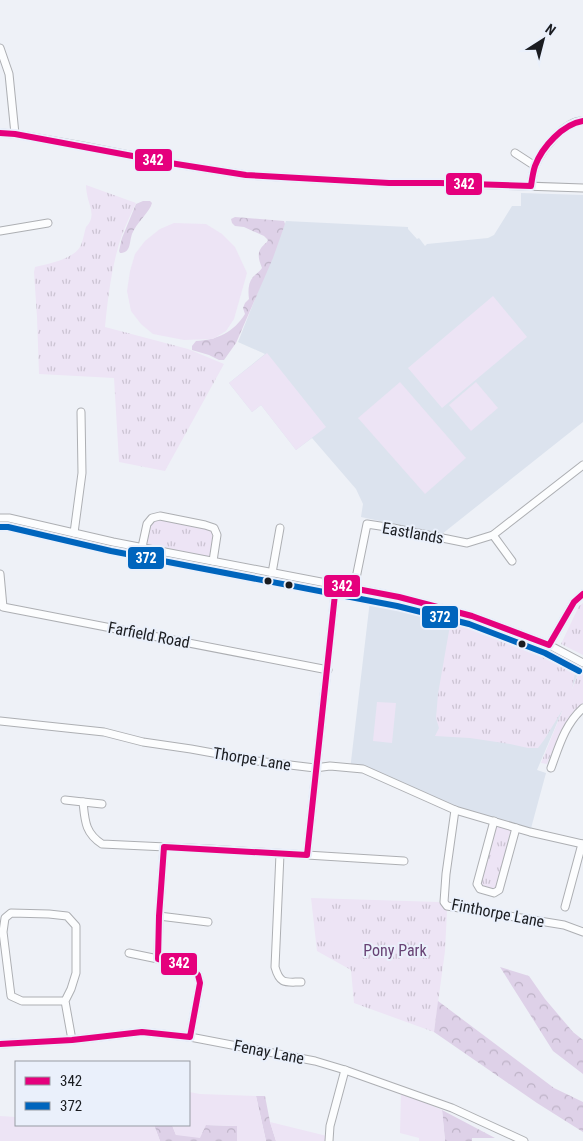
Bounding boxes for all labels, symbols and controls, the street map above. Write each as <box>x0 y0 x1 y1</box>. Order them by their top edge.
north arrow <box>518 15 568 65</box>
text: N <box>542 20 559 38</box>
line badge: 342 <box>134 148 173 172</box>
text: 342 <box>142 152 164 168</box>
line badge: 342 <box>445 172 483 196</box>
text: 342 <box>453 176 475 192</box>
street label: Eastlands <box>381 518 445 548</box>
line badge: 372 <box>127 546 165 570</box>
text: 372 <box>135 550 157 566</box>
line badge: 342 <box>323 574 361 598</box>
unlabelled marker <box>263 576 273 586</box>
text: 342 <box>331 578 353 594</box>
unlabelled marker <box>284 580 294 590</box>
line badge: 372 <box>421 605 459 629</box>
text: 372 <box>429 609 451 625</box>
street label: Farfield Road <box>107 618 191 652</box>
unlabelled marker <box>517 639 527 649</box>
street label: Thorpe Lane <box>212 743 292 775</box>
street label: Finthorpe Lane <box>450 895 546 931</box>
park label: Pony Park <box>363 941 427 960</box>
line badge: 342 <box>160 952 198 976</box>
text: 342 <box>168 955 190 971</box>
street label: Fenay Lane <box>232 1036 306 1068</box>
legend <box>15 1061 190 1126</box>
text: 342 <box>60 1072 82 1090</box>
text: 372 <box>60 1097 82 1115</box>

